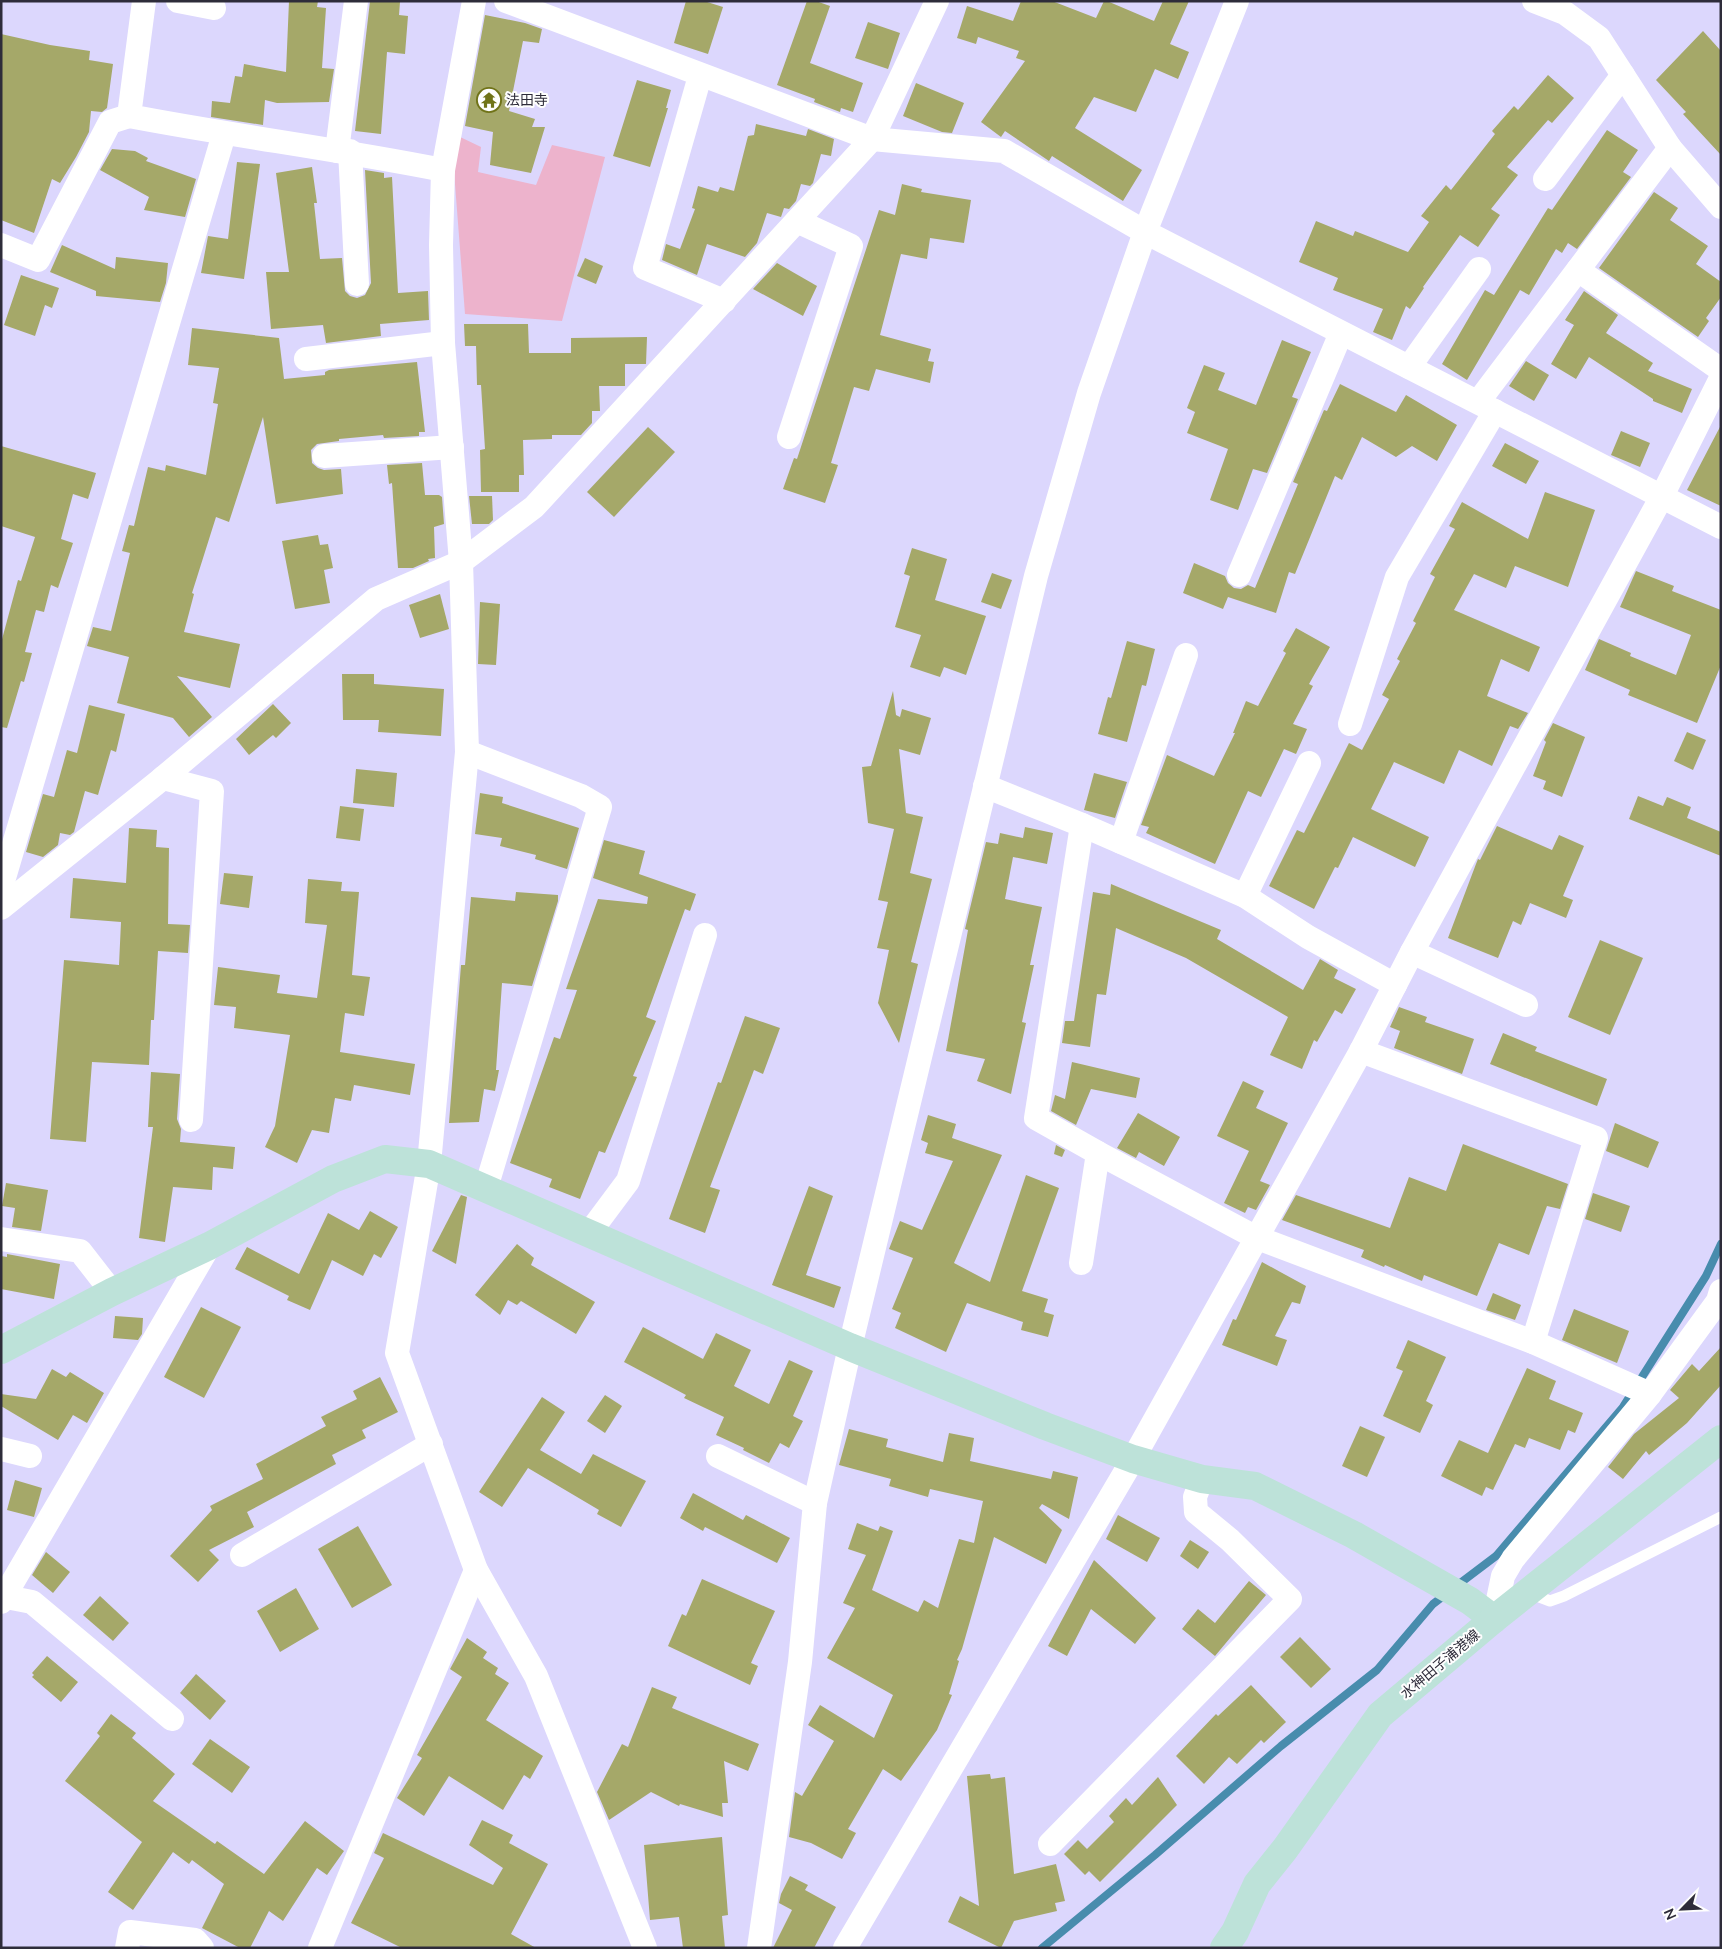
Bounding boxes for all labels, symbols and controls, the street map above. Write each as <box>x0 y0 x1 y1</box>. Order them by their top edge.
temple icon: 法田寺 <box>476 87 502 113</box>
place label: 法田寺 <box>506 91 548 109</box>
street label: 水神田子浦港線 <box>1397 1626 1483 1702</box>
north arrow <box>1657 1884 1707 1934</box>
text: N <box>1660 1906 1680 1923</box>

